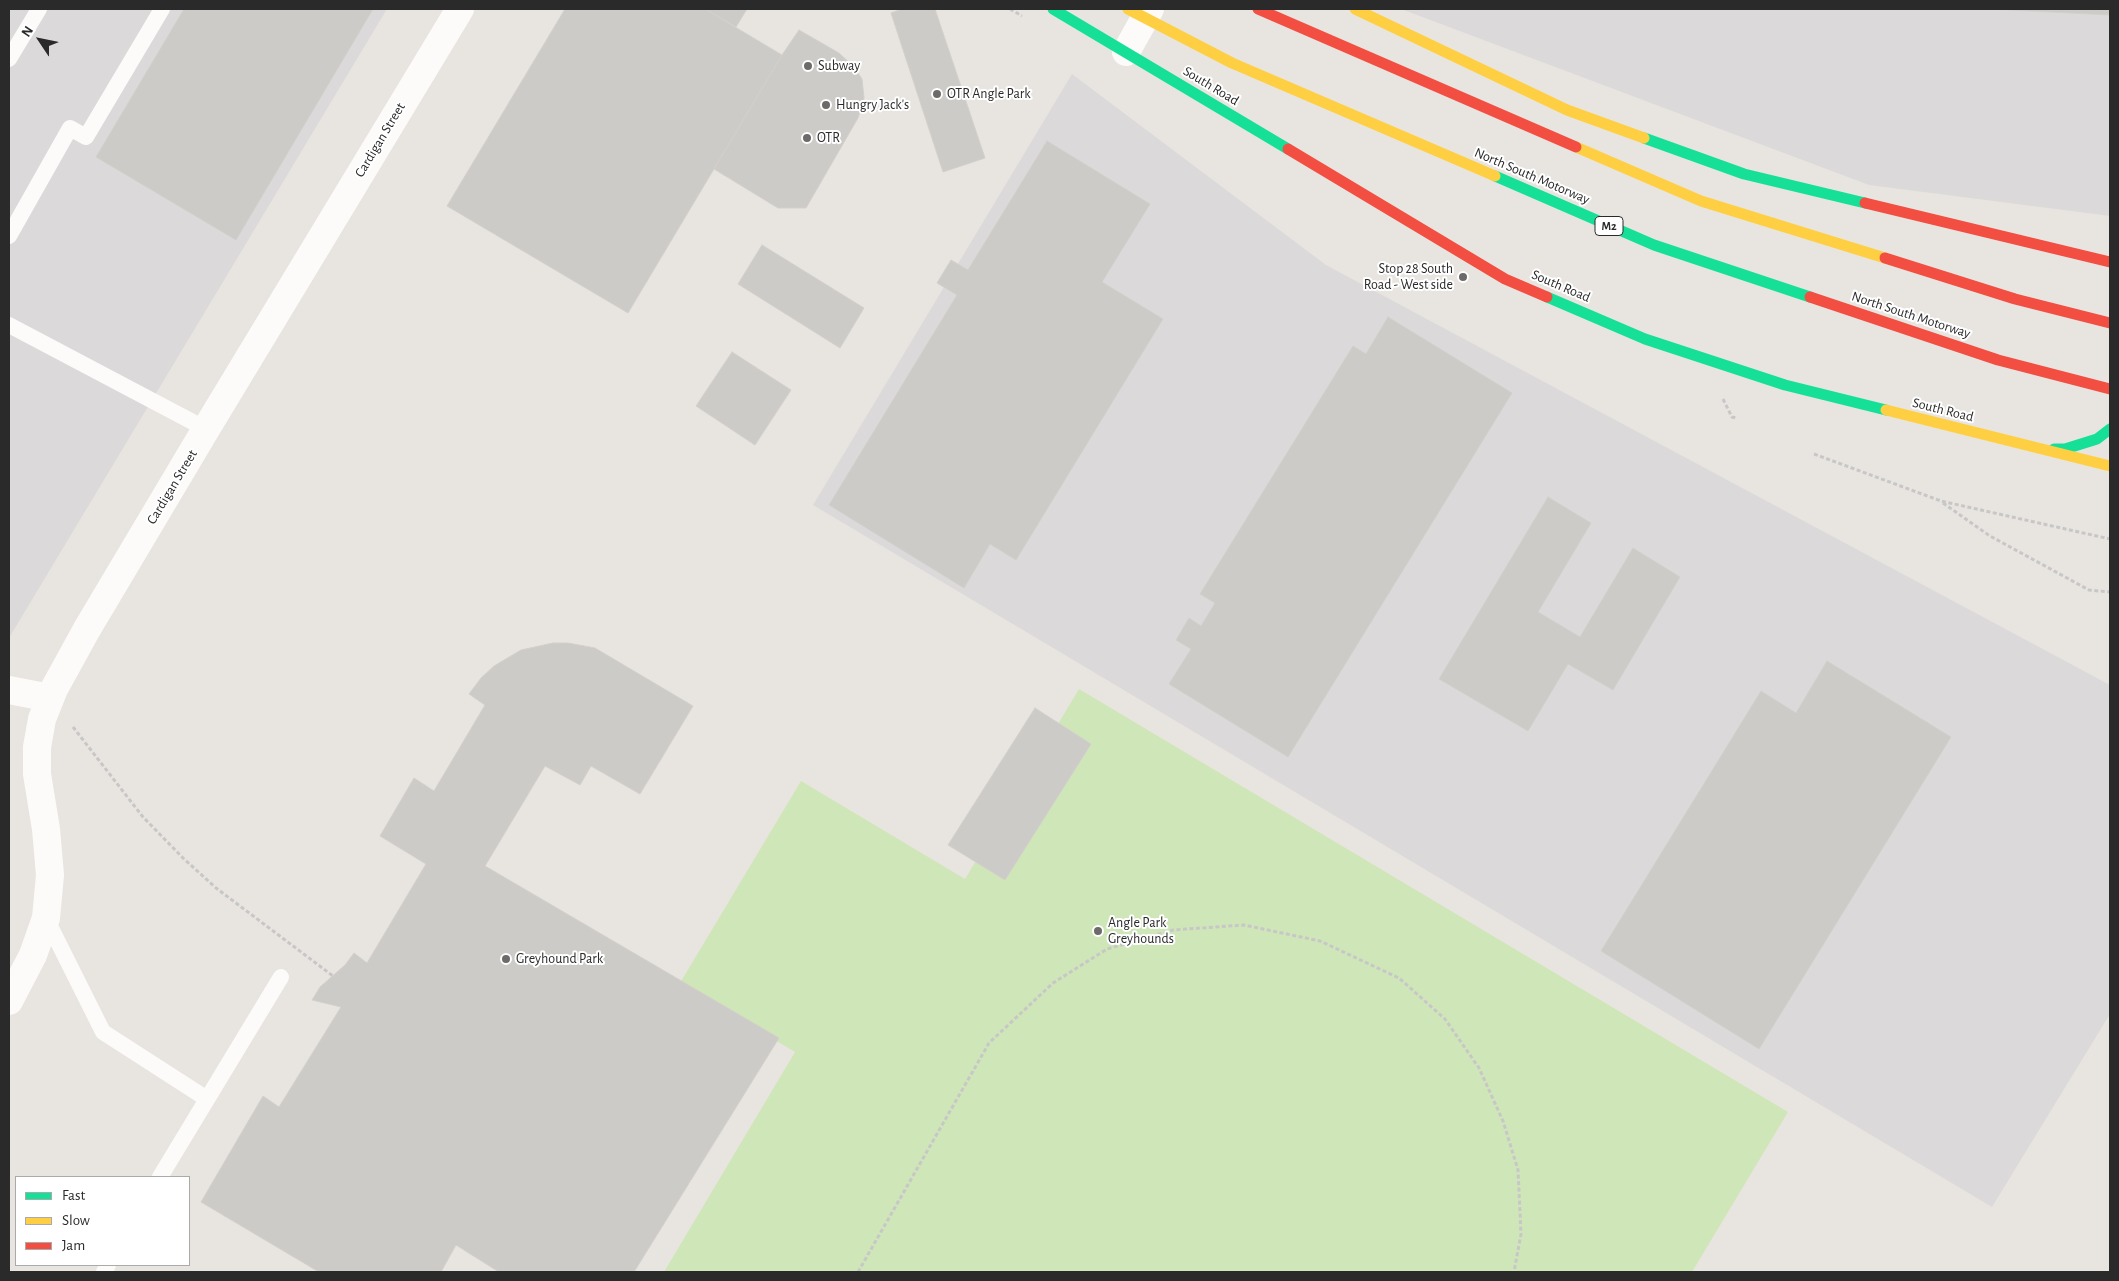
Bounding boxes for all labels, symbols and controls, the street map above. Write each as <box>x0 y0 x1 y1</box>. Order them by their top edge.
north arrow <box>15 15 65 65</box>
text: N <box>19 24 36 40</box>
place label: Subway <box>818 58 860 74</box>
marker: Subway <box>802 60 814 72</box>
street label: South Road <box>1180 63 1242 109</box>
place label: OTR Angle Park <box>947 86 1031 102</box>
marker: OTR Angle Park <box>931 88 943 100</box>
place label: Hungry Jack's <box>836 97 909 113</box>
marker: Hungry Jack's <box>820 99 832 111</box>
street label: Cardigan Street <box>351 100 409 180</box>
place label: OTR <box>817 130 840 146</box>
marker: OTR <box>801 132 813 144</box>
street label: North South Motorway <box>1472 144 1592 208</box>
road number: M2 <box>1595 217 1623 236</box>
place label: Stop 28 South Road - West side <box>1364 261 1453 294</box>
street label: South Road <box>1529 266 1593 306</box>
marker: Stop 28 South Road - West side <box>1457 271 1469 283</box>
street label: North South Motorway <box>1850 288 1972 342</box>
street label: South Road <box>1911 394 1975 426</box>
street label: Cardigan Street <box>143 447 201 527</box>
place label: Angle Park Greyhounds <box>1108 915 1174 948</box>
marker: Angle Park Greyhounds <box>1092 925 1104 937</box>
place label: Greyhound Park <box>516 951 603 967</box>
marker: Greyhound Park <box>500 953 512 965</box>
legend <box>15 1176 190 1266</box>
text: Fast <box>62 1188 85 1203</box>
text: Slow <box>62 1213 90 1228</box>
text: Jam <box>62 1238 85 1253</box>

